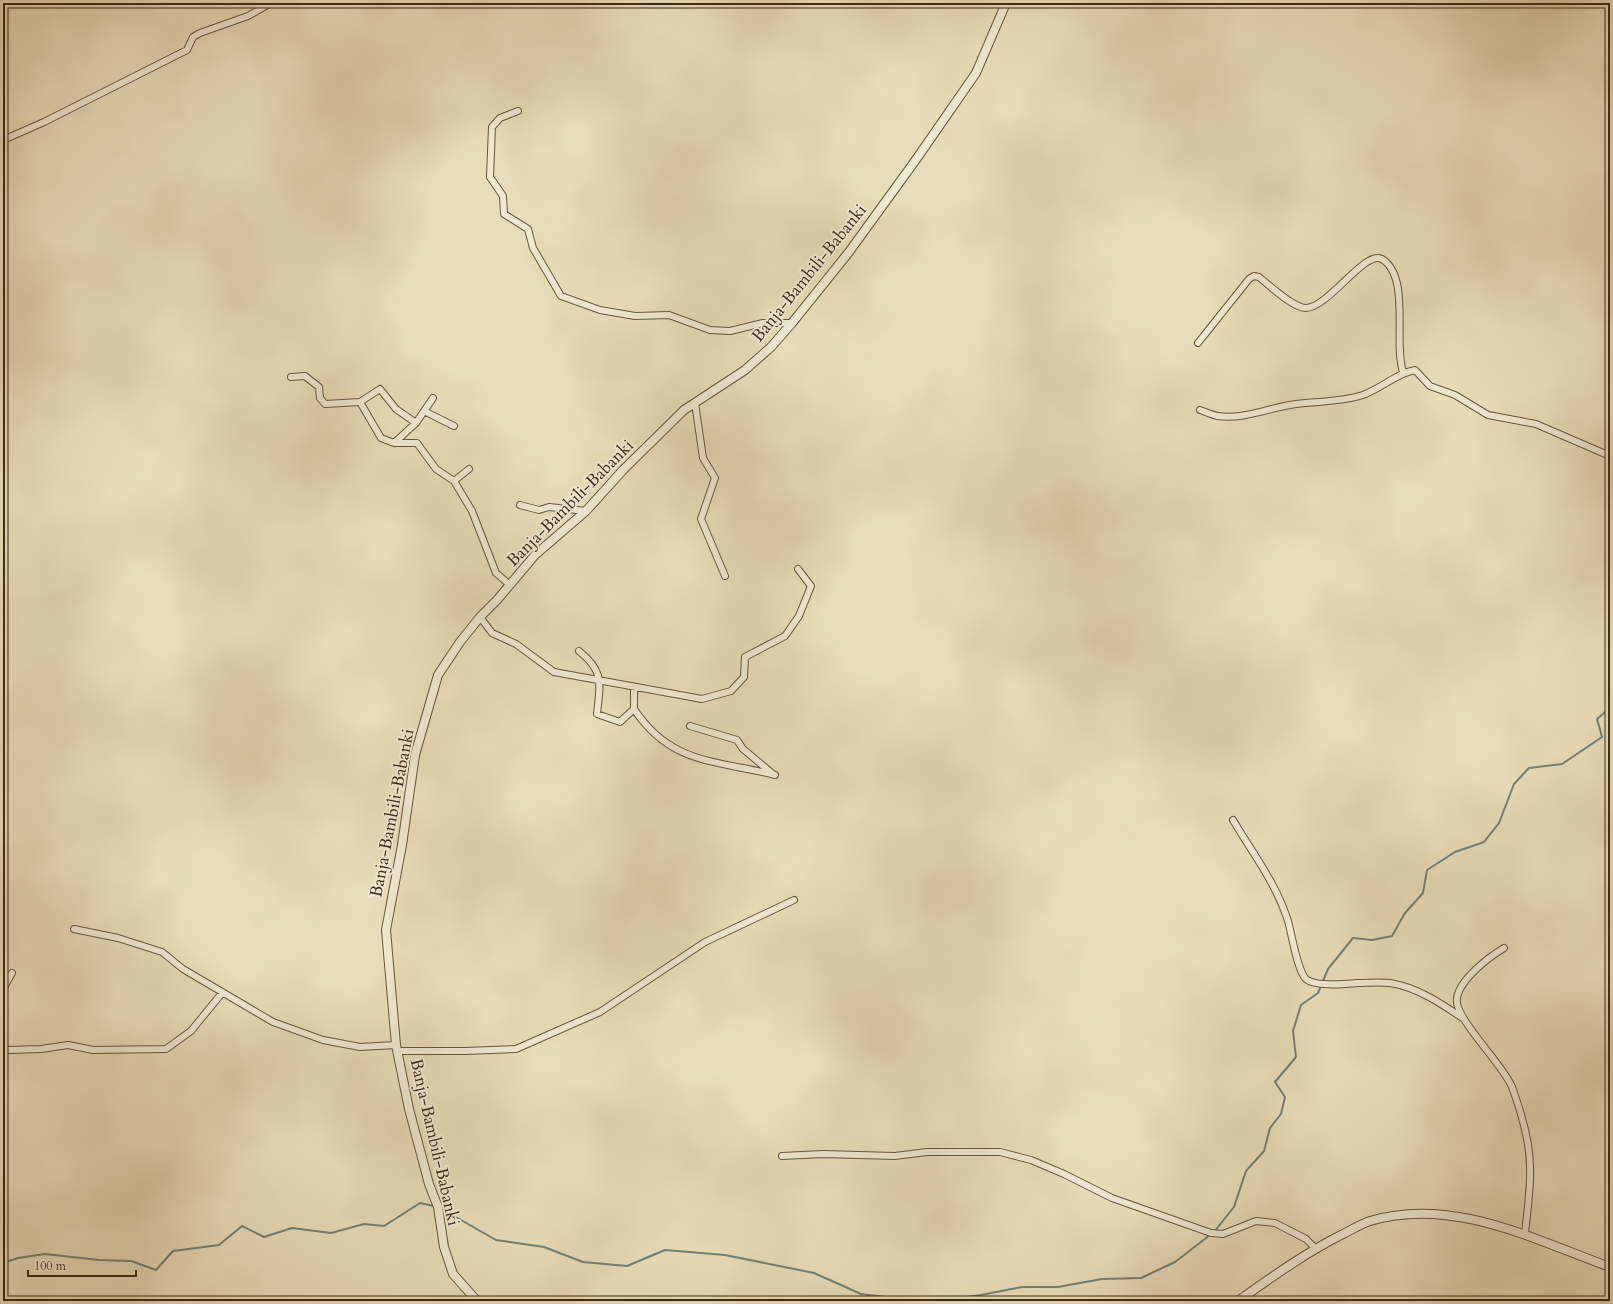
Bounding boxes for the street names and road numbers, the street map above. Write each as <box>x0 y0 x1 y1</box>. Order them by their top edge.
street label: Banja-Bambili-Babanki <box>746 199 872 347</box>
street label: Banja-Bambili-Babanki <box>501 434 639 572</box>
street label: Banja-Bambili-Babanki <box>364 727 420 899</box>
street label: Banja-Bambili-Babanki <box>405 1056 465 1228</box>

